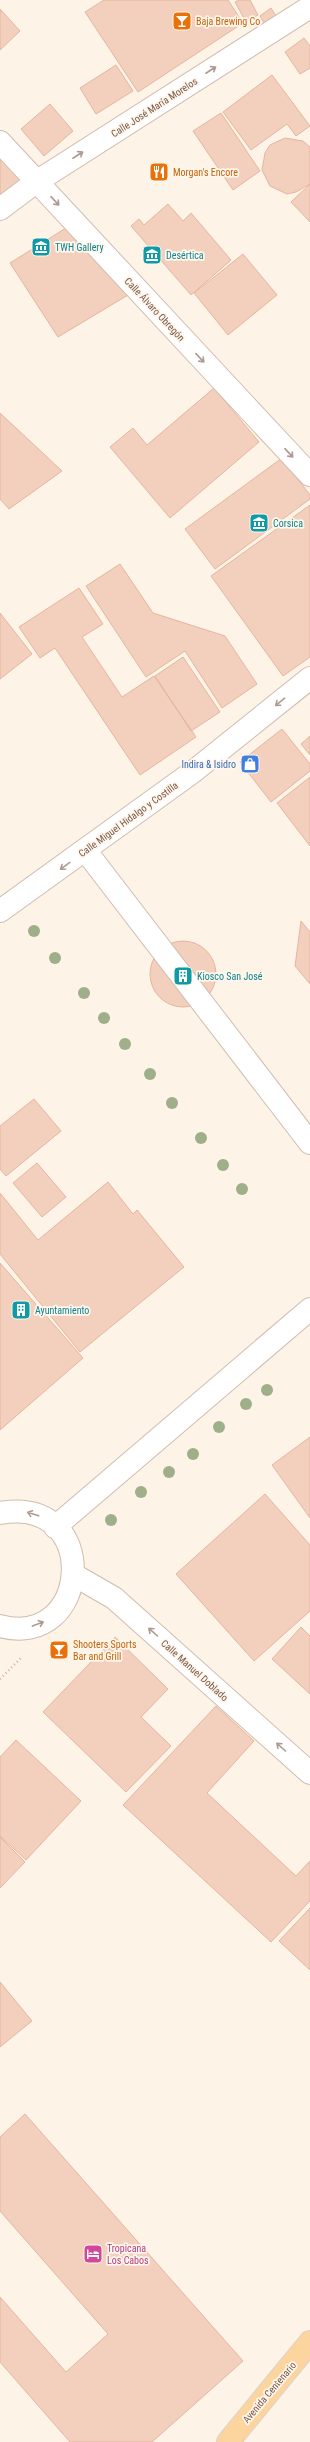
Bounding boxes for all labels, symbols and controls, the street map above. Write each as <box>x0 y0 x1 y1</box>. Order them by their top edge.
bar icon: Baja Brewing Co <box>171 10 193 32</box>
place label: Baja Brewing Co <box>196 16 260 27</box>
one-way arrow <box>205 66 216 74</box>
street label: Calle José María Morelos <box>109 75 200 139</box>
one-way arrow <box>72 151 83 159</box>
restaurant icon: Morgan's Encore <box>148 161 170 183</box>
place label: Morgan's Encore <box>173 167 238 178</box>
one-way arrow <box>50 196 59 207</box>
museum icon: TWH Gallery <box>30 236 52 258</box>
place label: TWH Gallery <box>55 242 104 253</box>
museum icon: Desértica <box>141 244 163 266</box>
place label: Desértica <box>166 250 204 261</box>
street label: Calle Álvaro Obregón <box>122 275 188 343</box>
one-way arrow <box>196 353 205 363</box>
one-way arrow <box>284 448 294 458</box>
museum icon: Corsica <box>248 512 270 534</box>
place label: Corsica <box>273 518 303 529</box>
one-way arrow <box>274 698 285 707</box>
shop icon: Indira & Isidro <box>239 753 261 775</box>
place label: Indira & Isidro <box>181 759 236 770</box>
street label: Calle Miguel Hidalgo y Costilla <box>76 780 180 859</box>
one-way arrow <box>59 861 70 870</box>
building icon: Kiosco San José <box>172 965 194 987</box>
place label: Kiosco San José <box>197 971 263 982</box>
building icon: Ayuntamiento <box>10 1299 32 1321</box>
place label: Ayuntamiento <box>35 1305 89 1316</box>
one-way arrow <box>26 1510 39 1517</box>
one-way arrow <box>32 1619 44 1627</box>
one-way arrow <box>148 1628 158 1637</box>
street label: Calle Manuel Doblado <box>159 1637 230 1703</box>
bar icon: Shooters Sports Bar and Grill <box>48 1639 70 1661</box>
place label: Shooters Sports Bar and Grill <box>73 1639 137 1662</box>
one-way arrow <box>276 1742 286 1752</box>
hotel icon: Tropicana Los Cabos <box>82 2243 104 2265</box>
place label: Tropicana Los Cabos <box>107 2243 149 2266</box>
street label: Avenida Centenario <box>241 2360 298 2425</box>

